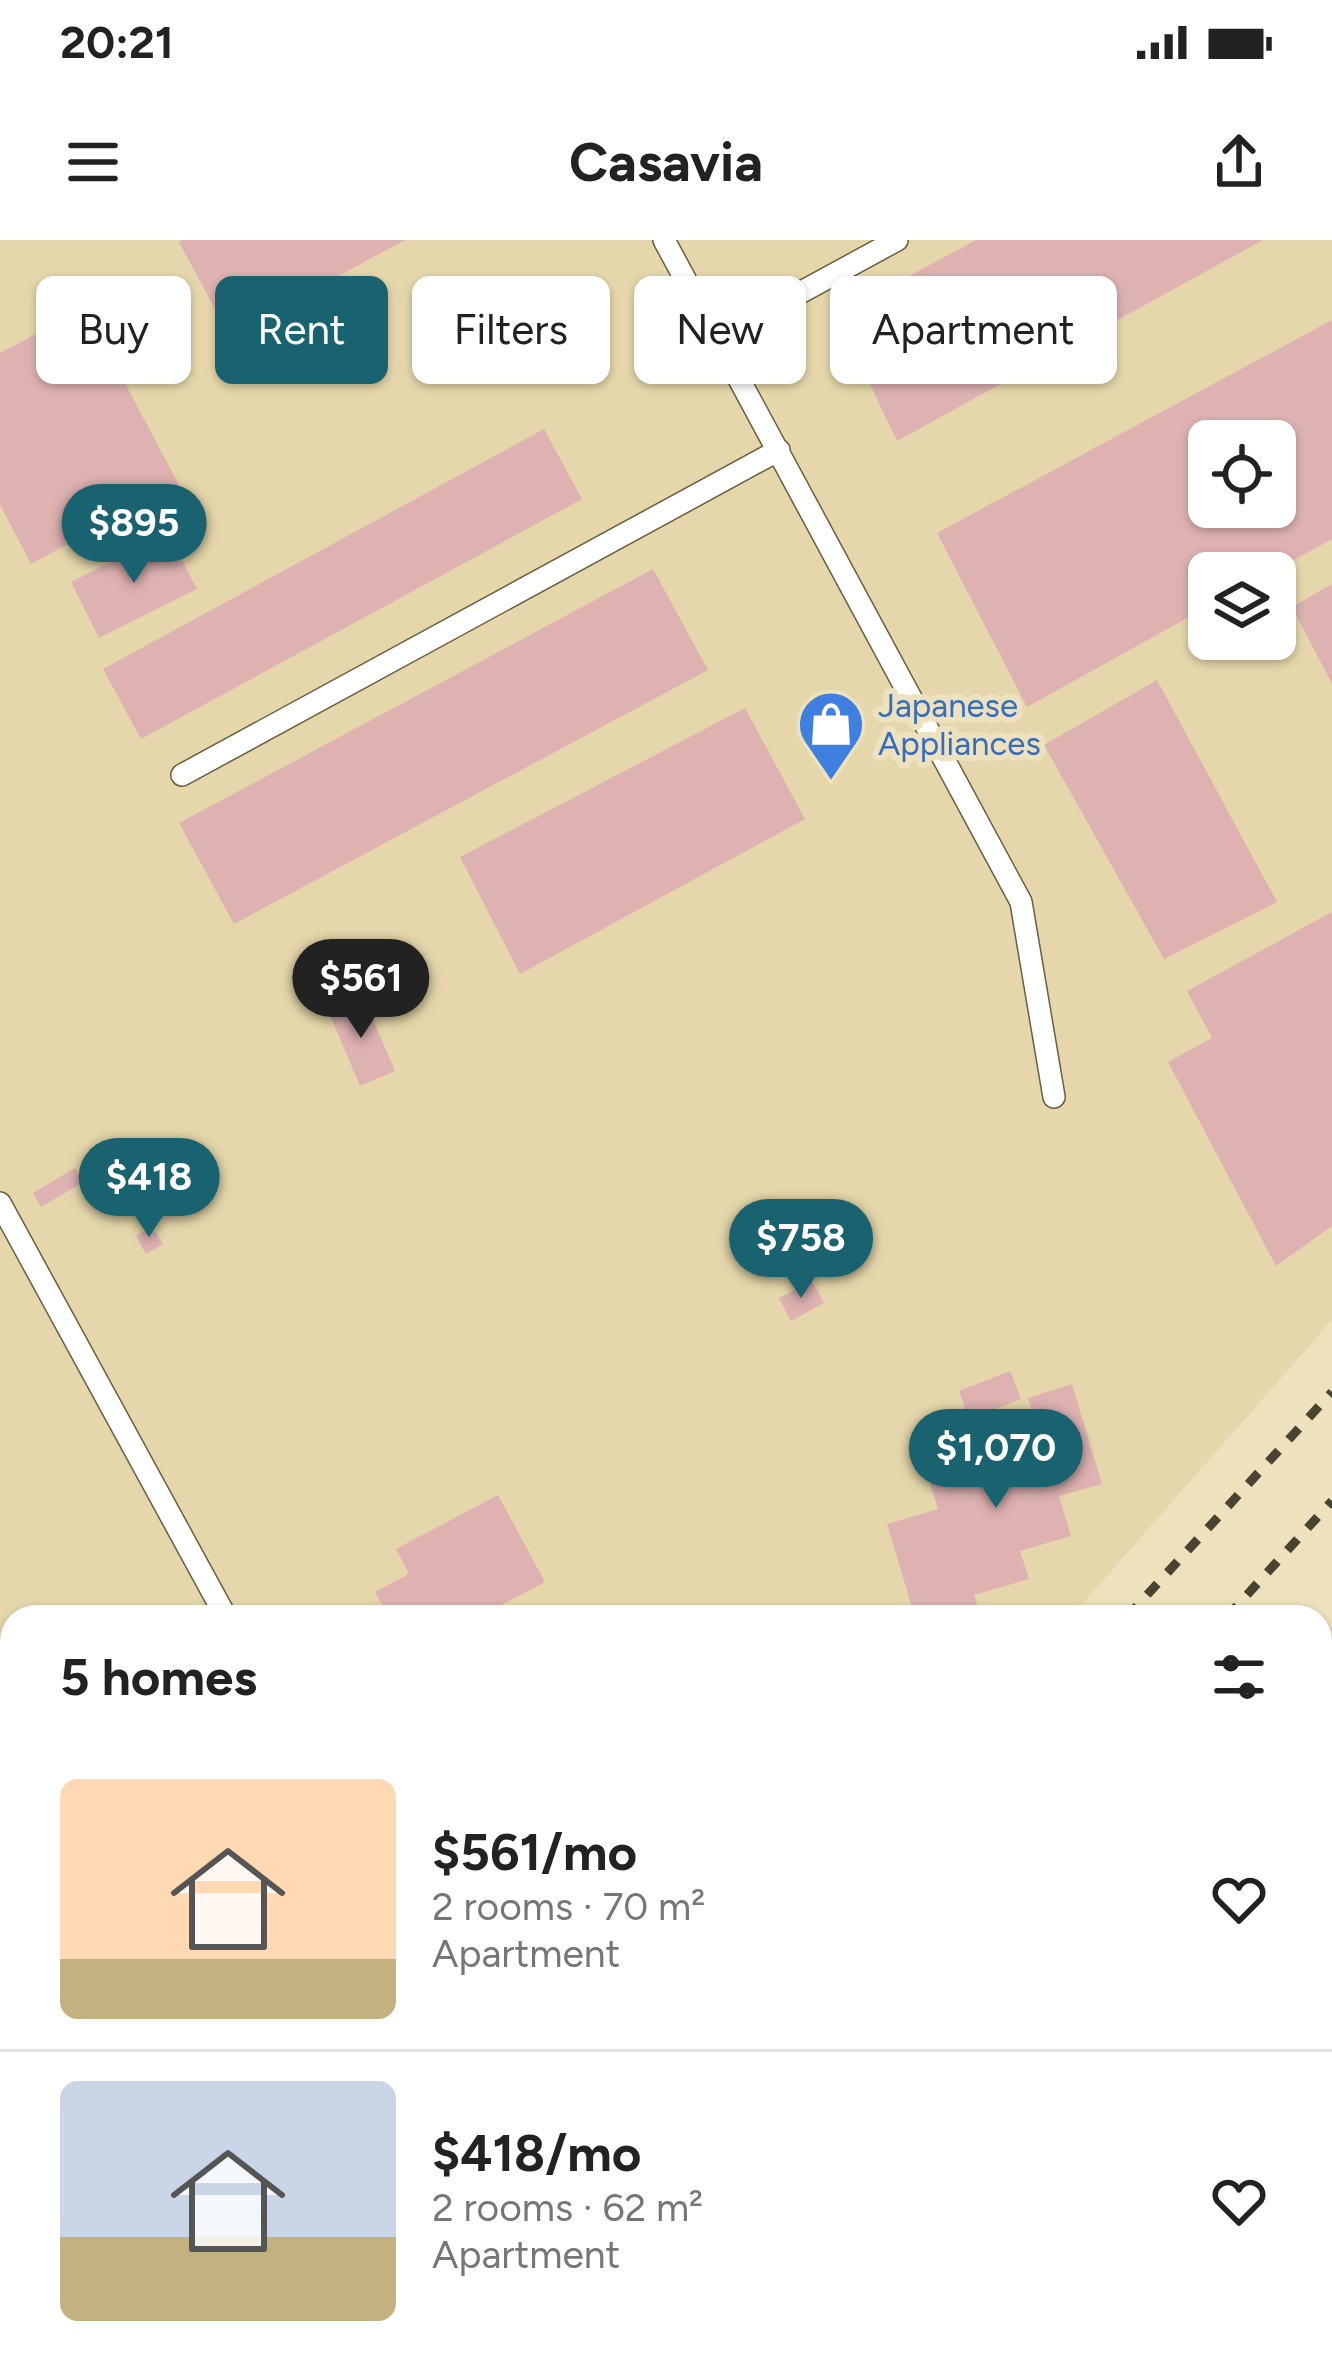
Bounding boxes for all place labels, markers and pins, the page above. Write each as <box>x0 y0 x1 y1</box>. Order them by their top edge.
pin: $895 <box>63 484 205 586</box>
place label: Japanese Appliances <box>878 686 1041 763</box>
shop icon: Japanese Appliances <box>796 689 866 783</box>
pin: $561 <box>290 939 432 1041</box>
pin: $418 <box>78 1138 220 1240</box>
pin: $758 <box>730 1199 872 1301</box>
pin: $1,070 <box>898 1409 1094 1511</box>

